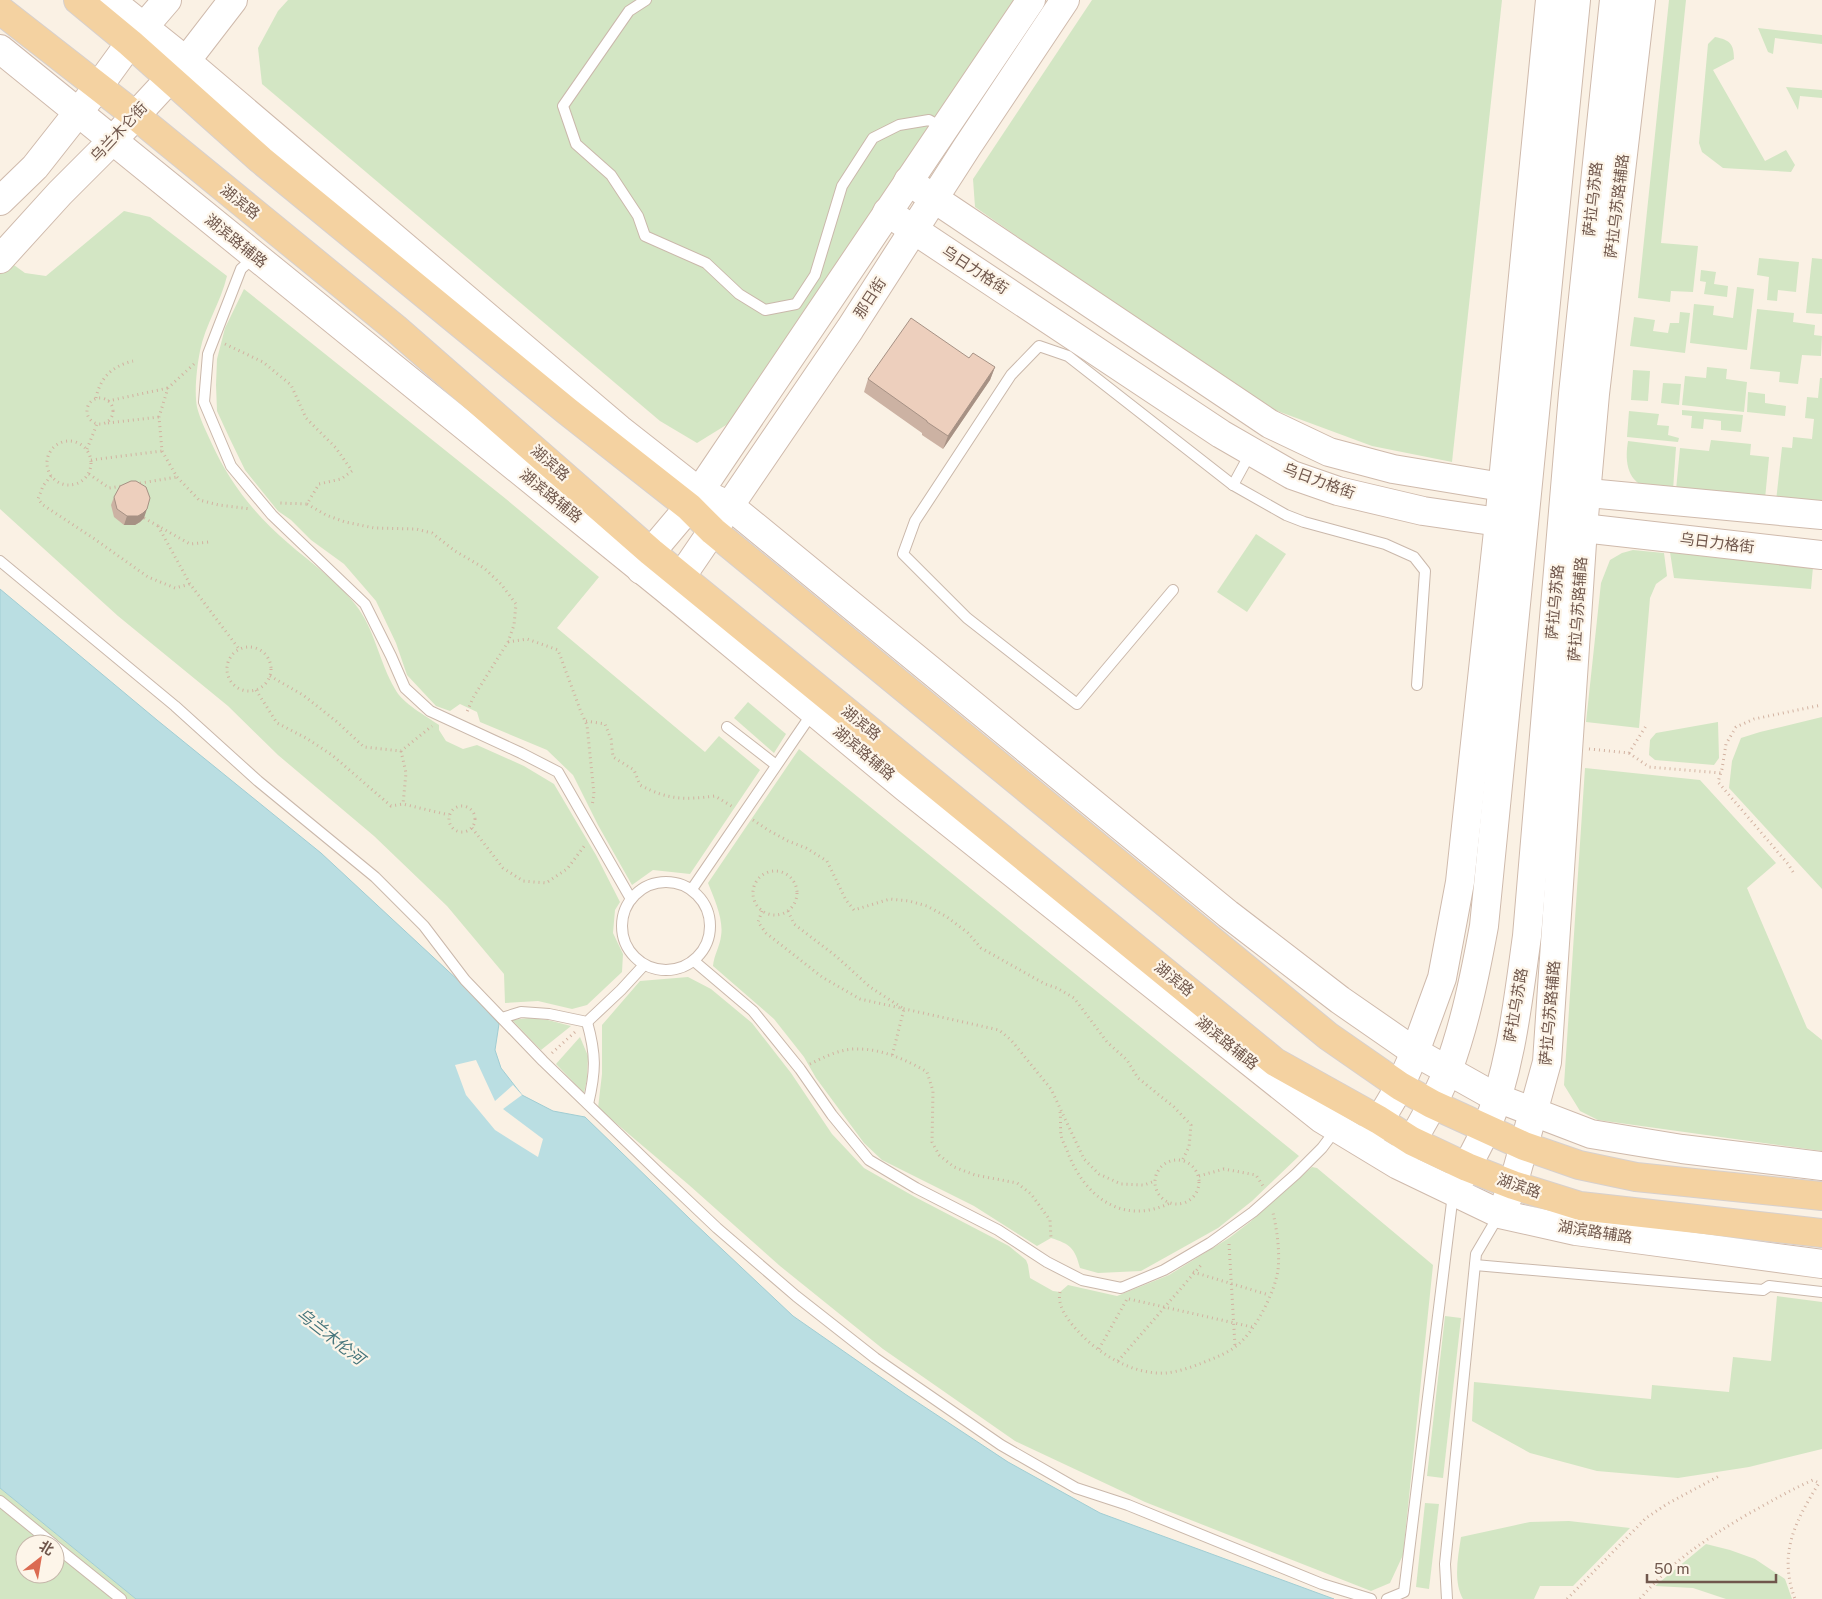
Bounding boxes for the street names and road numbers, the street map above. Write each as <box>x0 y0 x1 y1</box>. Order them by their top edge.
street label: 乌兰木仑街 <box>87 98 150 165</box>
street label: 萨拉乌苏路辅路 <box>1602 153 1631 259</box>
street label: 萨拉乌苏路 <box>1580 161 1605 237</box>
street label: 湖滨路 <box>217 181 263 222</box>
street label: 湖滨路辅路 <box>202 210 271 271</box>
street label: 乌日力格街 <box>939 242 1011 297</box>
street label: 那日街 <box>850 274 889 321</box>
street label: 湖滨路 <box>528 441 573 484</box>
street label: 乌日力格街 <box>1281 460 1357 501</box>
street label: 湖滨路辅路 <box>517 465 586 526</box>
street label: 乌日力格街 <box>1679 529 1755 556</box>
street label: 萨拉乌苏路辅路 <box>1565 556 1590 662</box>
street label: 萨拉乌苏路 <box>1543 564 1566 640</box>
street label: 湖滨路 <box>838 702 884 743</box>
street label: 湖滨路辅路 <box>830 722 899 783</box>
street label: 湖滨路 <box>1151 958 1197 999</box>
street label: 萨拉乌苏路辅路 <box>1536 960 1563 1066</box>
street label: 萨拉乌苏路 <box>1501 966 1530 1043</box>
street label: 湖滨路辅路 <box>1193 1012 1262 1073</box>
street label: 湖滨路 <box>1495 1170 1543 1201</box>
street label: 湖滨路辅路 <box>1557 1217 1633 1246</box>

